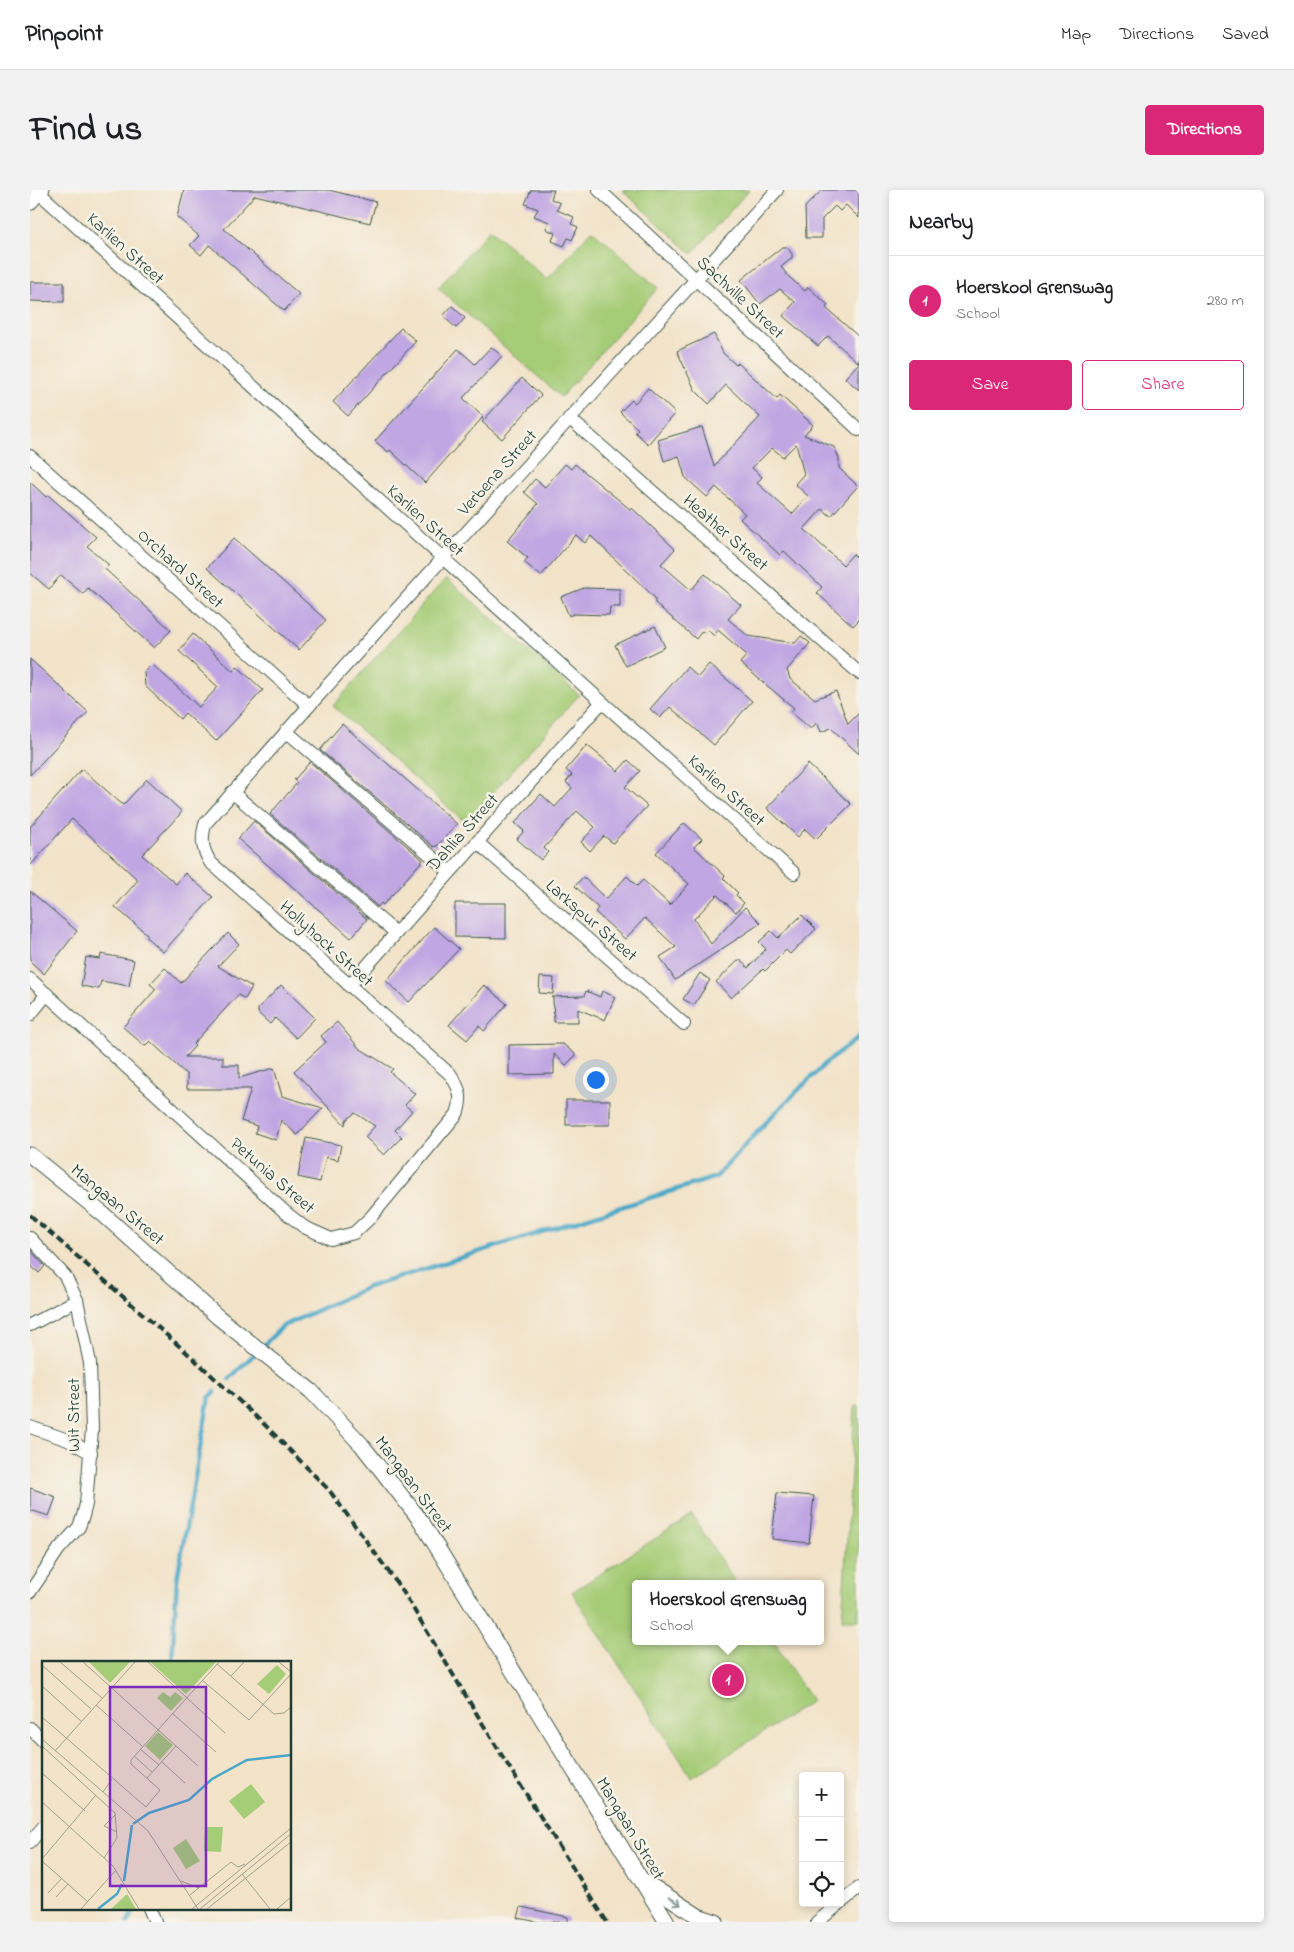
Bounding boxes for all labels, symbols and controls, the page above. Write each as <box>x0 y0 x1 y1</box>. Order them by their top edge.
text: Pinpoint <box>25 17 103 52</box>
text: Map <box>1061 22 1091 48</box>
text: Directions <box>1119 22 1194 48</box>
text: Saved <box>1222 22 1269 48</box>
text: Find us <box>30 105 142 156</box>
button: Directions <box>1145 105 1264 155</box>
street label: Karlien Street <box>80 207 169 292</box>
text: Nearby <box>909 208 973 238</box>
street label: Sachville Street <box>690 251 789 346</box>
text: Hoerskool Grenswag <box>956 275 1113 302</box>
text: 1 <box>922 289 928 313</box>
text: 280 m <box>1207 289 1244 313</box>
text: School <box>956 302 1000 326</box>
button: Save <box>909 360 1072 410</box>
button: Share <box>1082 360 1244 410</box>
street label: Verbena Street <box>452 424 544 523</box>
street label: Karlien Street <box>380 479 469 564</box>
street label: Heather Street <box>676 489 773 578</box>
street label: Orchard Street <box>130 523 229 616</box>
street label: Karlien Street <box>681 749 770 834</box>
street label: Dahlia Street <box>421 788 506 879</box>
street label: Larkspur Street <box>539 874 642 969</box>
street label: Hollyhock Street <box>273 895 379 994</box>
your location <box>583 1067 609 1093</box>
street label: Petunia Street <box>223 1132 320 1221</box>
street label: Mangaan Street <box>63 1158 169 1253</box>
street label: Wit Street <box>62 1378 88 1452</box>
street label: Mangaan Street <box>366 1431 458 1540</box>
popup <box>632 1580 824 1645</box>
text: Hoerskool Grenswag <box>649 1587 807 1614</box>
text: School <box>649 1614 693 1638</box>
inset map <box>42 1661 291 1910</box>
pin: 1 <box>712 1661 744 1699</box>
map controls <box>799 1772 844 1907</box>
button: + <box>799 1772 844 1817</box>
street label: Mangaan Street <box>587 1773 670 1886</box>
button: − <box>799 1817 844 1862</box>
button: locate <box>799 1862 844 1907</box>
one-way arrow <box>668 1897 682 1907</box>

